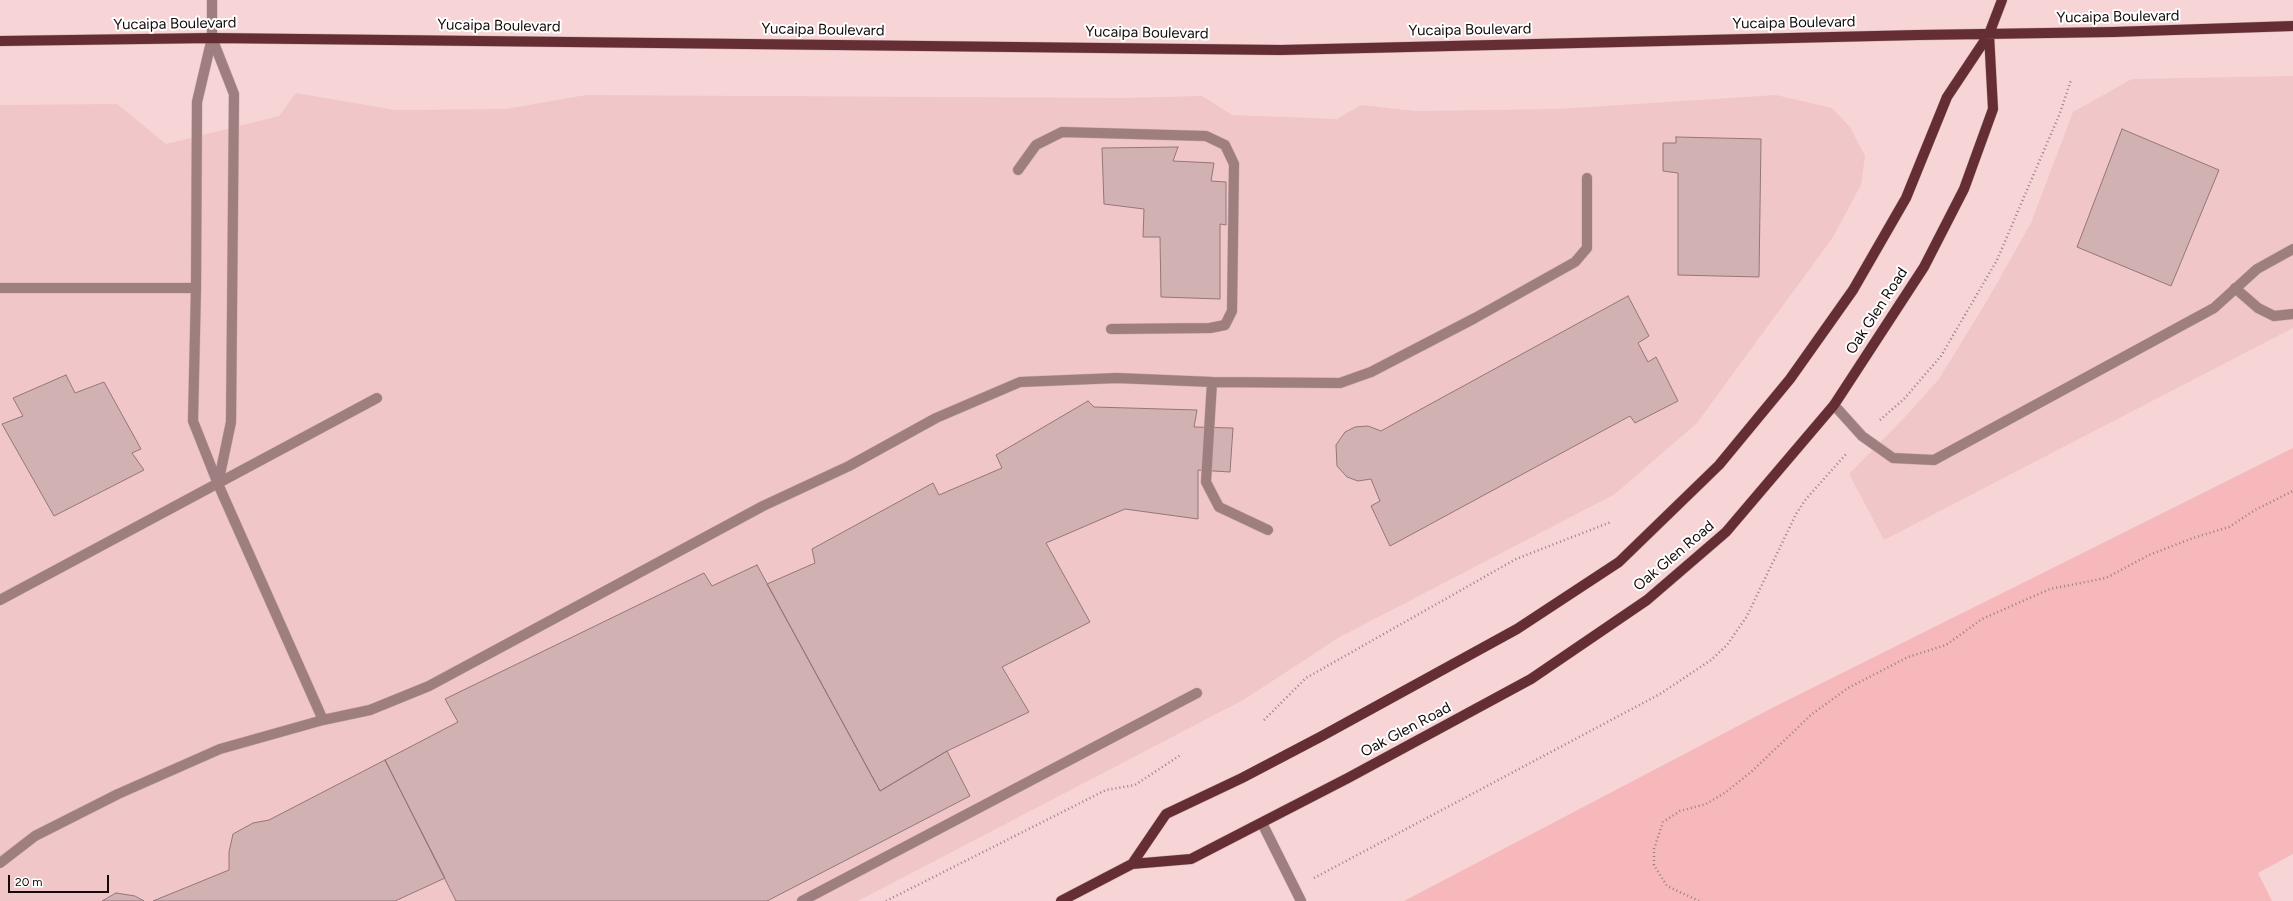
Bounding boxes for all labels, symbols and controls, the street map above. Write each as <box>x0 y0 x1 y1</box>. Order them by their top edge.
street label: Yucaipa Boulevard <box>2056 7 2180 27</box>
street label: Yucaipa Boulevard <box>1732 13 1856 33</box>
street label: Yucaipa Boulevard <box>113 14 237 34</box>
street label: Yucaipa Boulevard <box>437 16 561 36</box>
street label: Yucaipa Boulevard <box>761 20 885 40</box>
street label: Yucaipa Boulevard <box>1408 20 1532 40</box>
street label: Yucaipa Boulevard <box>1085 23 1209 43</box>
street label: Oak Glen Road <box>1842 264 1912 358</box>
street label: Oak Glen Road <box>1630 517 1718 595</box>
street label: Oak Glen Road <box>1358 699 1454 761</box>
scale bar <box>10 867 111 893</box>
text: 20 m <box>15 875 43 889</box>

